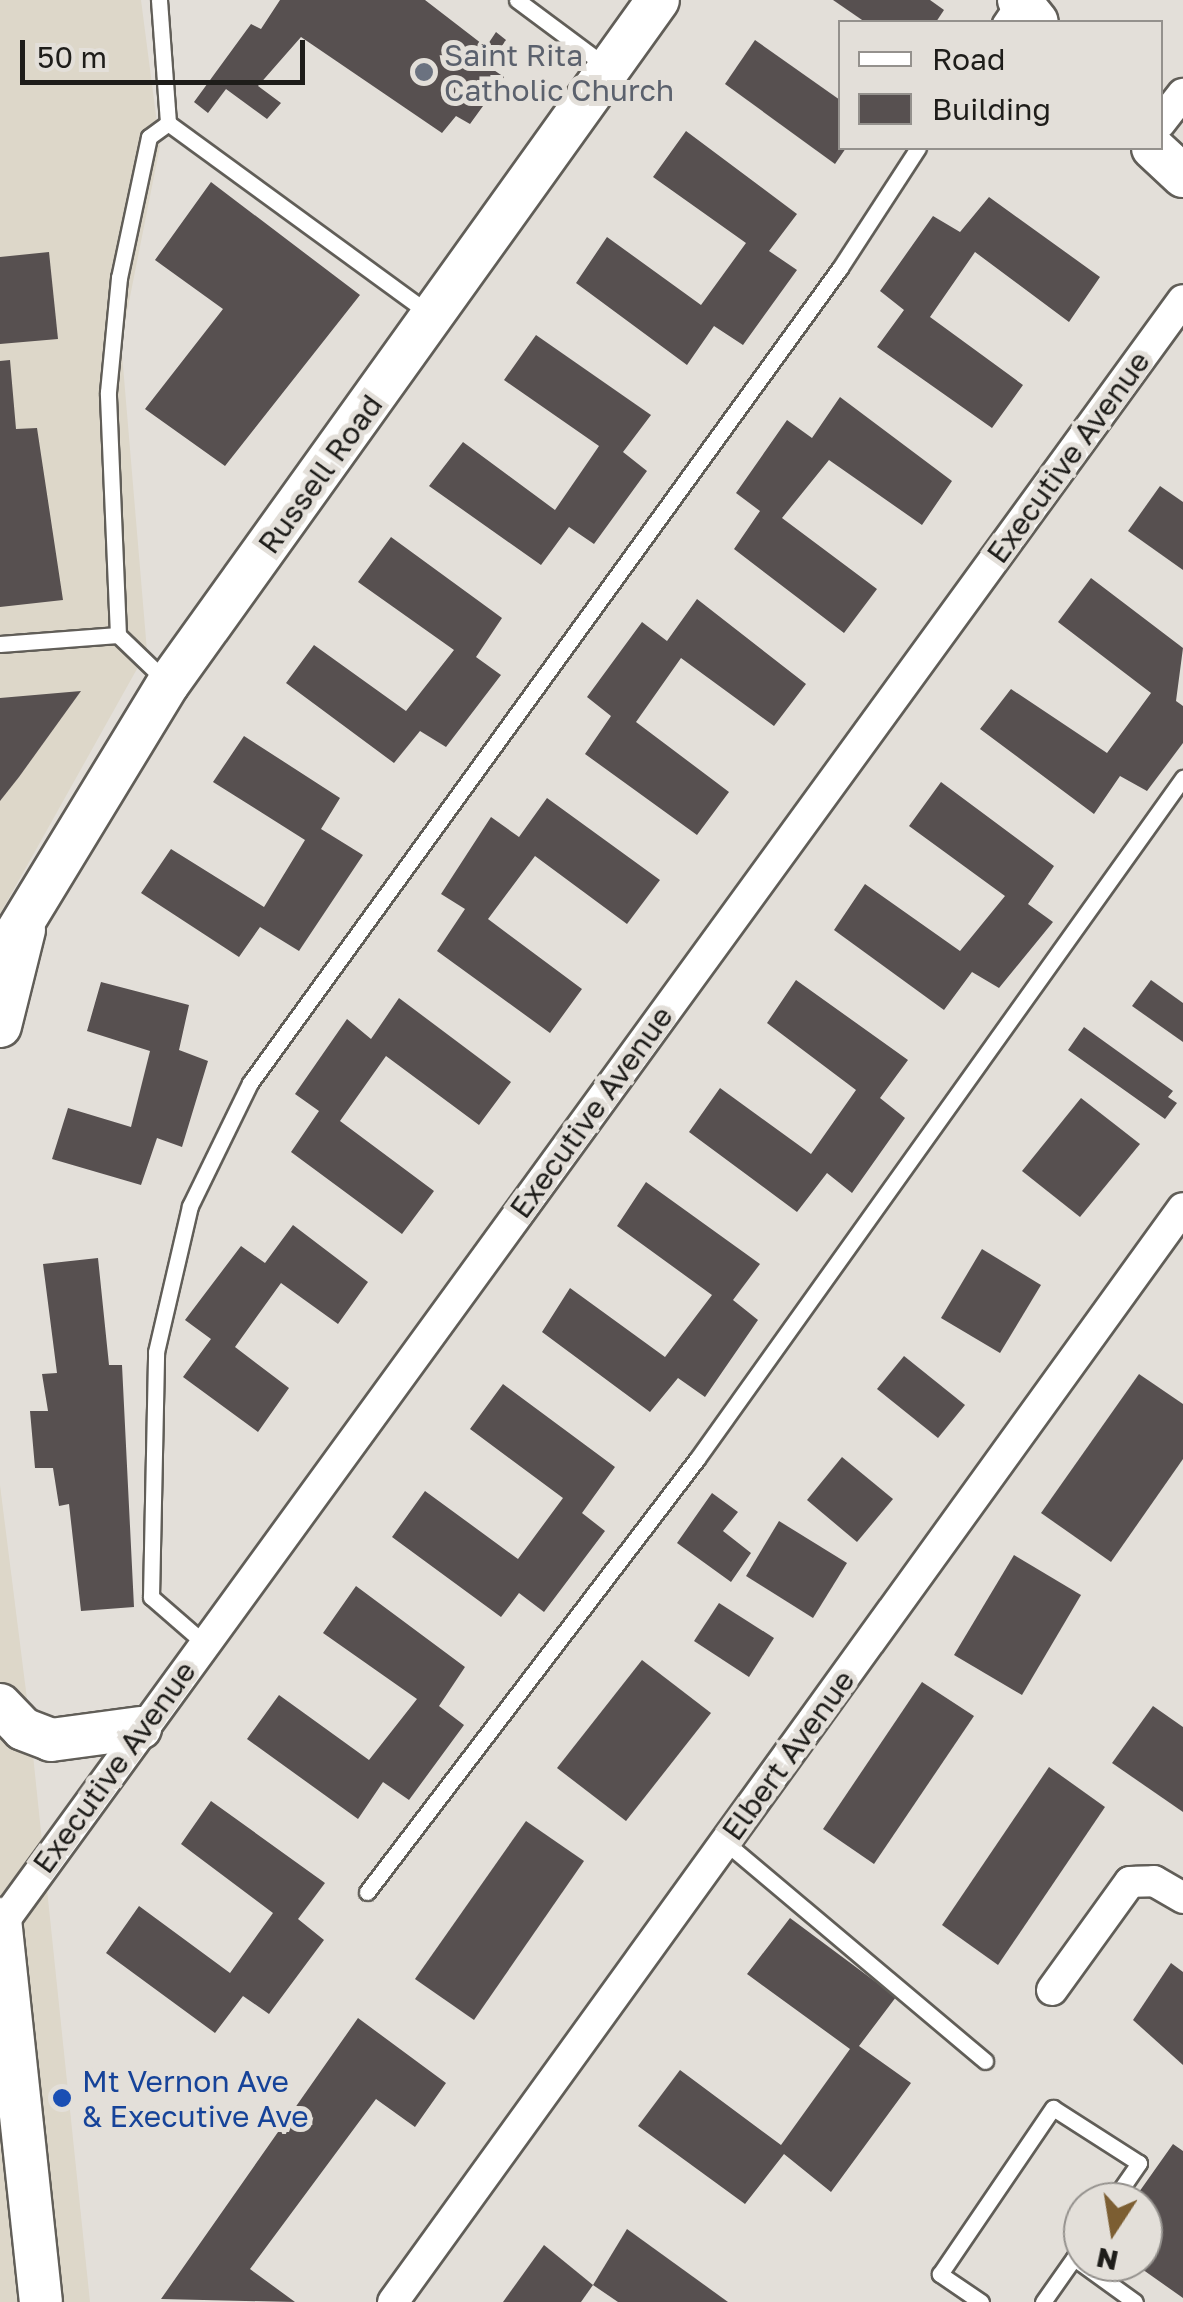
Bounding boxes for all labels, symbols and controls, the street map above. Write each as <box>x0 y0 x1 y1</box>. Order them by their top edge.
scale bar <box>25 20 310 82</box>
legend <box>838 20 1163 150</box>
place label: Saint Rita Catholic Church <box>444 37 674 108</box>
text: 50 m <box>37 39 107 75</box>
text: Road <box>932 41 1006 77</box>
marker: Saint Rita Catholic Church <box>413 61 435 83</box>
text: Building <box>932 91 1051 127</box>
street label: Executive Avenue <box>979 344 1157 570</box>
street label: Russell Road <box>250 388 390 560</box>
street label: Executive Avenue <box>502 999 680 1225</box>
street label: Executive Avenue <box>25 1654 203 1880</box>
street label: Elbert Avenue <box>714 1663 862 1847</box>
place label: Mt Vernon Ave & Executive Ave <box>82 2063 309 2134</box>
marker: Mt Vernon Ave & Executive Ave <box>51 2087 73 2109</box>
north arrow <box>1063 2182 1163 2282</box>
text: N <box>1093 2242 1121 2278</box>

